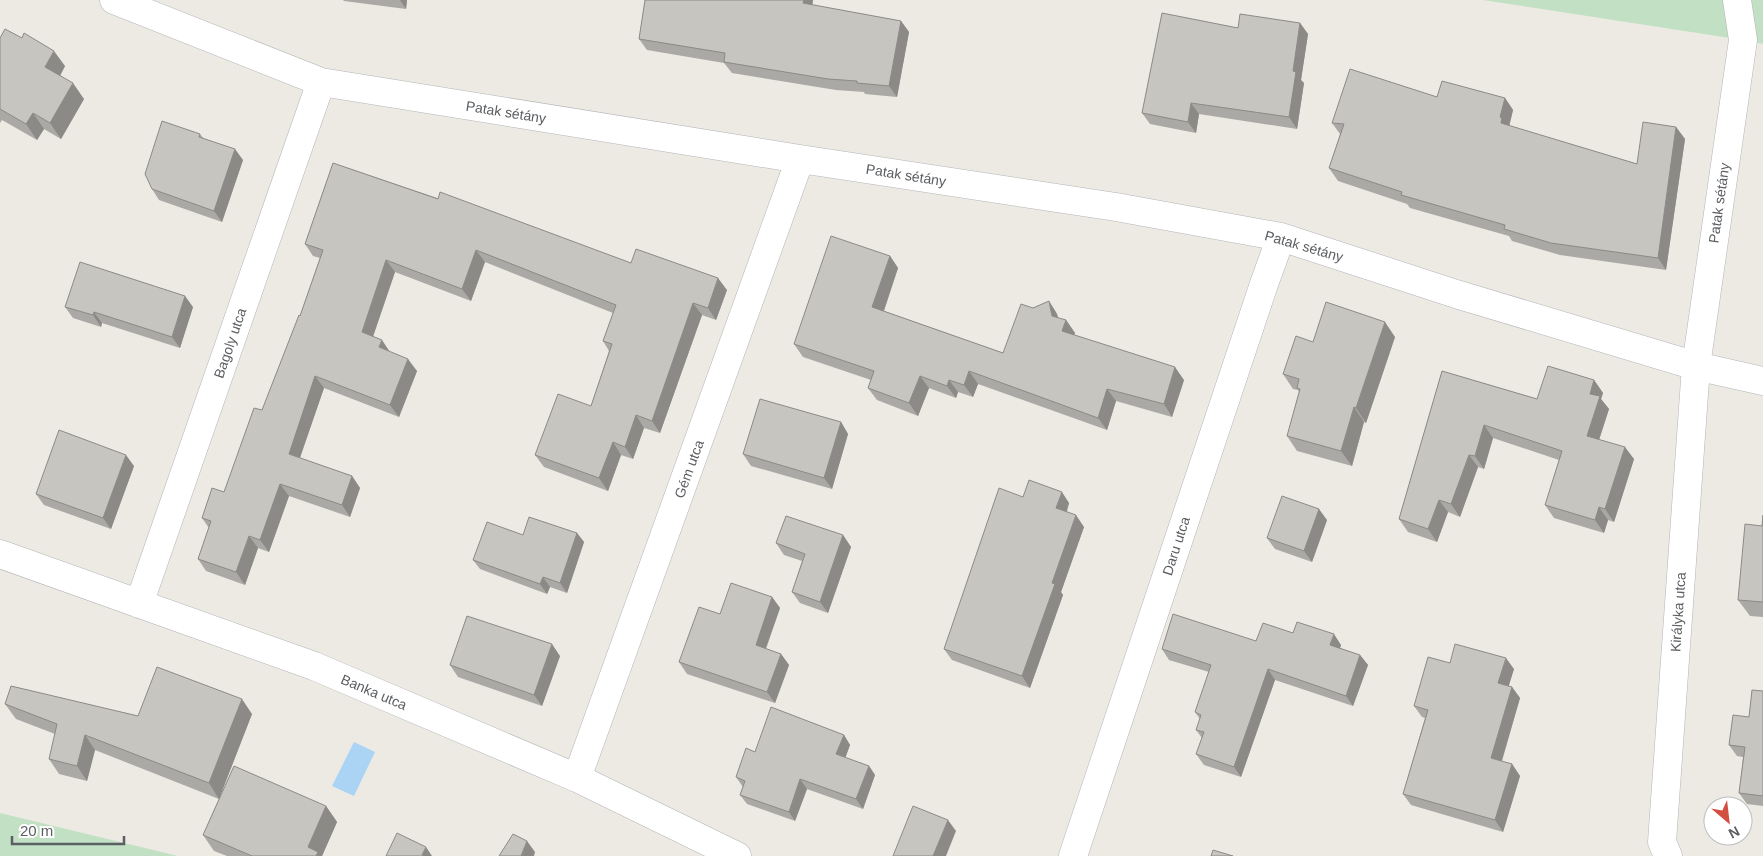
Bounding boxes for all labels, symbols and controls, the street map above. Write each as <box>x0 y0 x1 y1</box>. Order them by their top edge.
street label: Patak sétány <box>465 98 547 126</box>
street label: Patak sétány <box>865 161 947 189</box>
street label: Patak sétány <box>1705 162 1733 244</box>
street label: Patak sétány <box>1263 227 1345 265</box>
street label: Bagoly utca <box>211 306 250 380</box>
street label: Gém utca <box>671 438 707 500</box>
street label: Daru utca <box>1159 514 1193 577</box>
street label: Királyka utca <box>1667 571 1689 653</box>
street label: Banka utca <box>339 671 410 713</box>
north arrow <box>1703 796 1753 846</box>
scale bar <box>12 814 125 846</box>
text: 20 m <box>20 822 53 839</box>
text: N <box>1726 823 1742 842</box>

